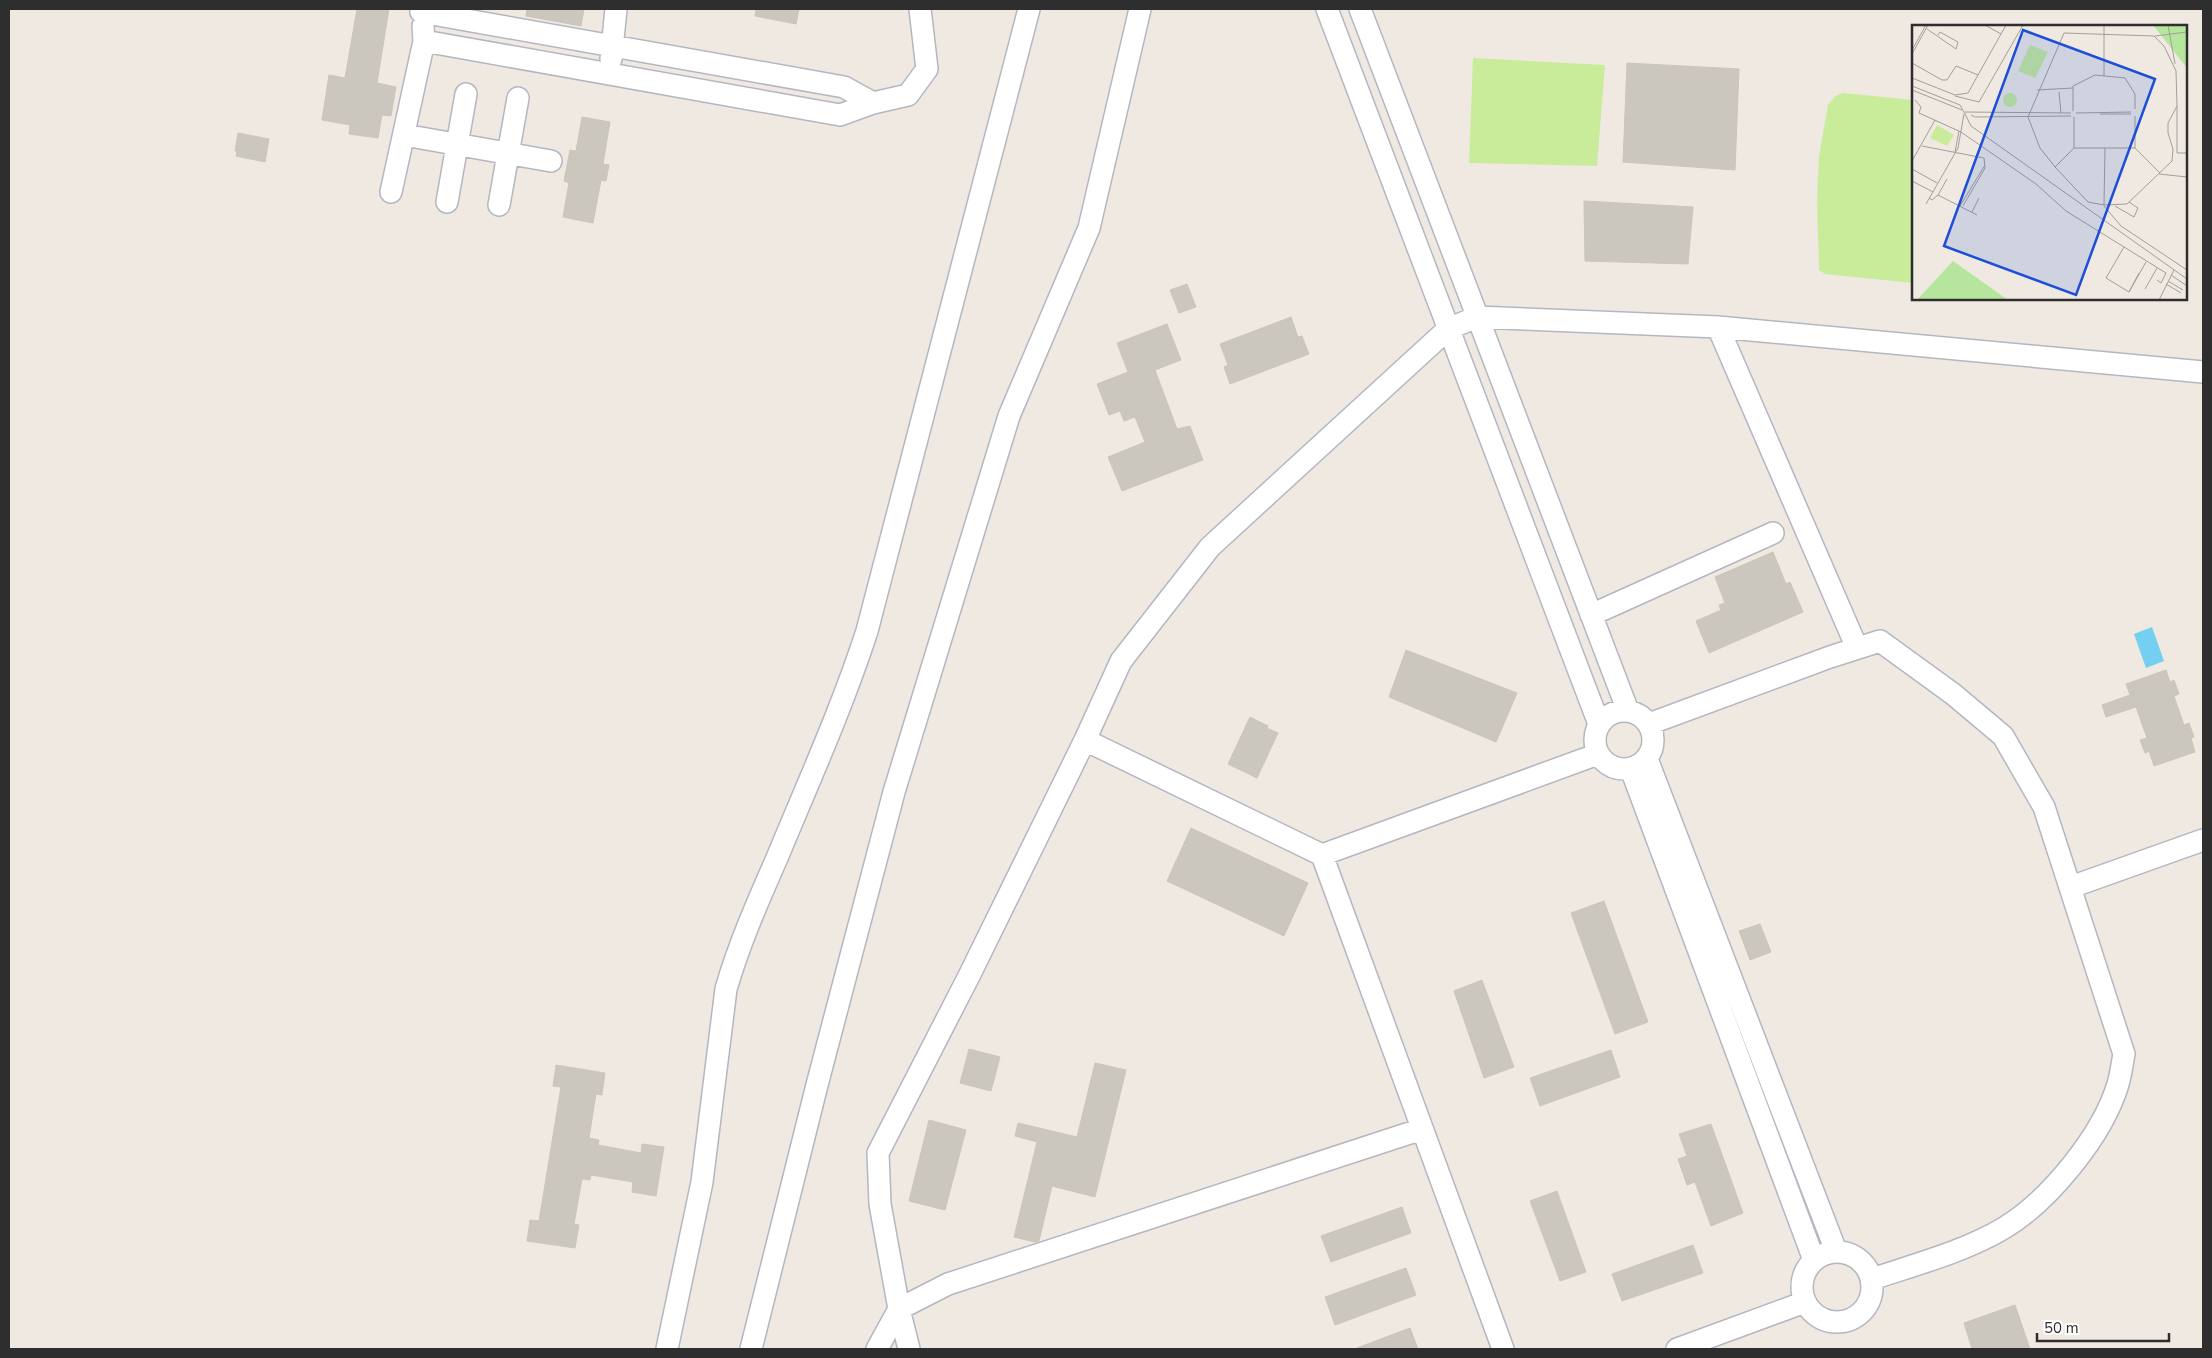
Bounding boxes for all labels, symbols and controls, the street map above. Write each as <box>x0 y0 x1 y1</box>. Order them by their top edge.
inset map <box>1912 25 2187 300</box>
scale bar <box>2037 1310 2170 1342</box>
text: 50 m <box>2044 1318 2079 1338</box>

